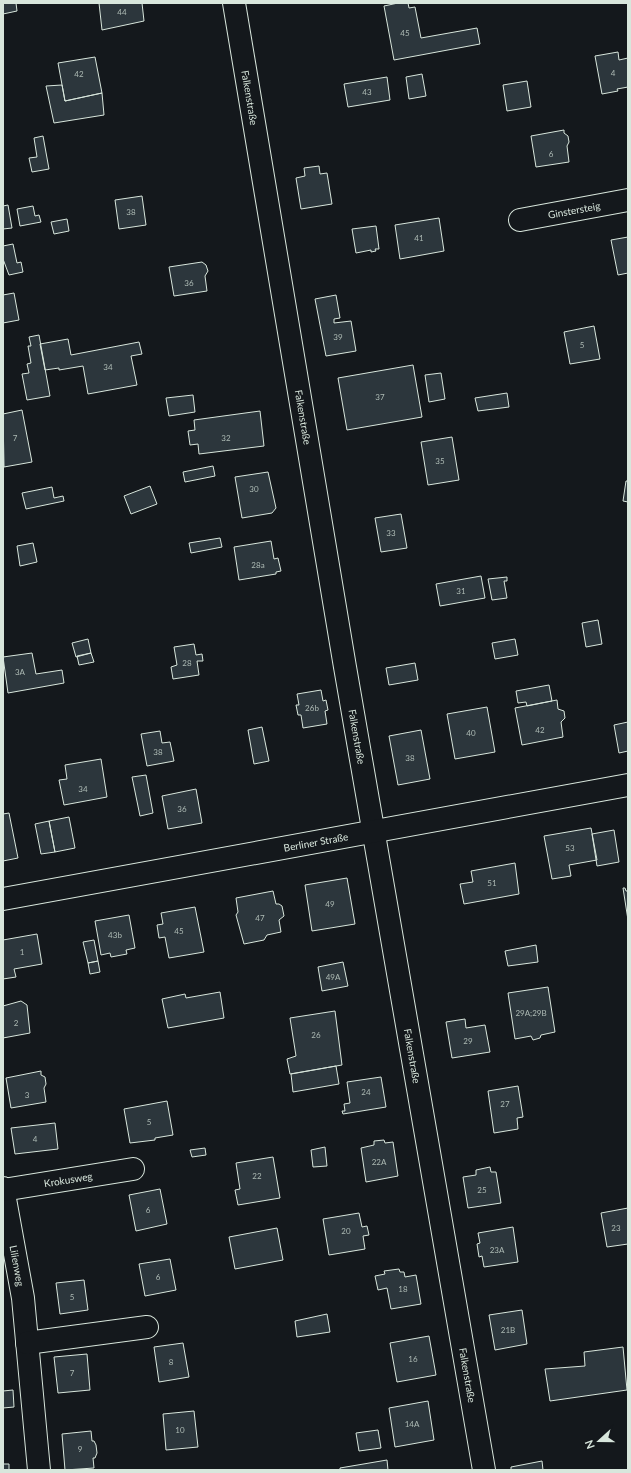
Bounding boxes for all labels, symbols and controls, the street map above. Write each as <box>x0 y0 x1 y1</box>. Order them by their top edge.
house number: 44 <box>117 7 127 17</box>
house number: 45 <box>400 28 410 38</box>
house number: 4 <box>611 68 616 78</box>
house number: 42 <box>74 69 84 79</box>
street label: Falkenstraße <box>239 69 260 126</box>
house number: 43 <box>362 87 372 97</box>
house number: 6 <box>549 149 554 159</box>
street label: Ginstersteig <box>547 199 601 221</box>
house number: 38 <box>126 207 136 217</box>
house number: 41 <box>414 233 424 243</box>
house number: 36 <box>184 278 194 288</box>
house number: 39 <box>333 332 343 342</box>
house number: 5 <box>580 340 585 350</box>
house number: 34 <box>103 362 113 372</box>
street label: Falkenstraße <box>293 389 314 446</box>
house number: 37 <box>375 392 385 402</box>
house number: 7 <box>13 433 18 443</box>
house number: 32 <box>221 433 231 443</box>
house number: 35 <box>435 456 445 466</box>
house number: 30 <box>249 484 259 494</box>
house number: 33 <box>386 528 396 538</box>
house number: 28a <box>251 560 265 570</box>
house number: 31 <box>456 586 466 596</box>
house number: 28 <box>182 658 192 668</box>
house number: 3A <box>15 667 26 677</box>
house number: 26b <box>305 703 319 713</box>
street label: Falkenstraße <box>346 708 368 765</box>
house number: 42 <box>535 725 545 735</box>
house number: 40 <box>466 728 476 738</box>
house number: 38 <box>153 747 163 757</box>
house number: 38 <box>405 753 415 763</box>
house number: 34 <box>78 784 88 794</box>
house number: 36 <box>177 804 187 814</box>
street label: Berliner Straße <box>283 830 349 854</box>
house number: 53 <box>565 843 575 853</box>
house number: 51 <box>487 878 497 888</box>
house number: 49 <box>325 899 335 909</box>
house number: 47 <box>255 913 265 923</box>
house number: 45 <box>174 926 184 936</box>
house number: 43b <box>108 930 122 940</box>
house number: 1 <box>20 947 25 957</box>
house number: 49A <box>326 972 341 982</box>
house number: 29A;29B <box>515 1008 547 1018</box>
house number: 2 <box>14 1018 19 1028</box>
street label: Falkenstraße <box>402 1028 423 1084</box>
house number: 26 <box>311 1030 321 1040</box>
house number: 29 <box>463 1036 473 1046</box>
house number: 24 <box>361 1087 371 1097</box>
house number: 3 <box>25 1090 30 1100</box>
house number: 27 <box>500 1099 510 1109</box>
house number: 5 <box>147 1117 152 1127</box>
house number: 4 <box>33 1134 38 1144</box>
house number: 22A <box>372 1157 387 1167</box>
street label: Krokusweg <box>43 1170 93 1189</box>
house number: 22 <box>252 1171 262 1181</box>
house number: 25 <box>477 1185 487 1195</box>
house number: 6 <box>146 1205 151 1215</box>
house number: 23 <box>611 1223 621 1233</box>
house number: 20 <box>341 1226 351 1236</box>
street label: Lilienweg <box>8 1244 27 1287</box>
house number: 23A <box>490 1245 505 1255</box>
house number: 6 <box>156 1272 161 1282</box>
house number: 18 <box>398 1284 408 1294</box>
house number: 5 <box>70 1292 75 1302</box>
house number: 21B <box>501 1325 515 1335</box>
street label: Falkenstraße <box>457 1347 478 1404</box>
house number: 16 <box>408 1354 418 1364</box>
house number: 8 <box>169 1357 174 1367</box>
house number: 7 <box>70 1368 75 1378</box>
house number: 14A <box>405 1419 420 1429</box>
north arrow <box>579 1421 619 1461</box>
house number: 10 <box>175 1425 185 1435</box>
text: N <box>582 1438 597 1451</box>
house number: 9 <box>78 1444 83 1454</box>

